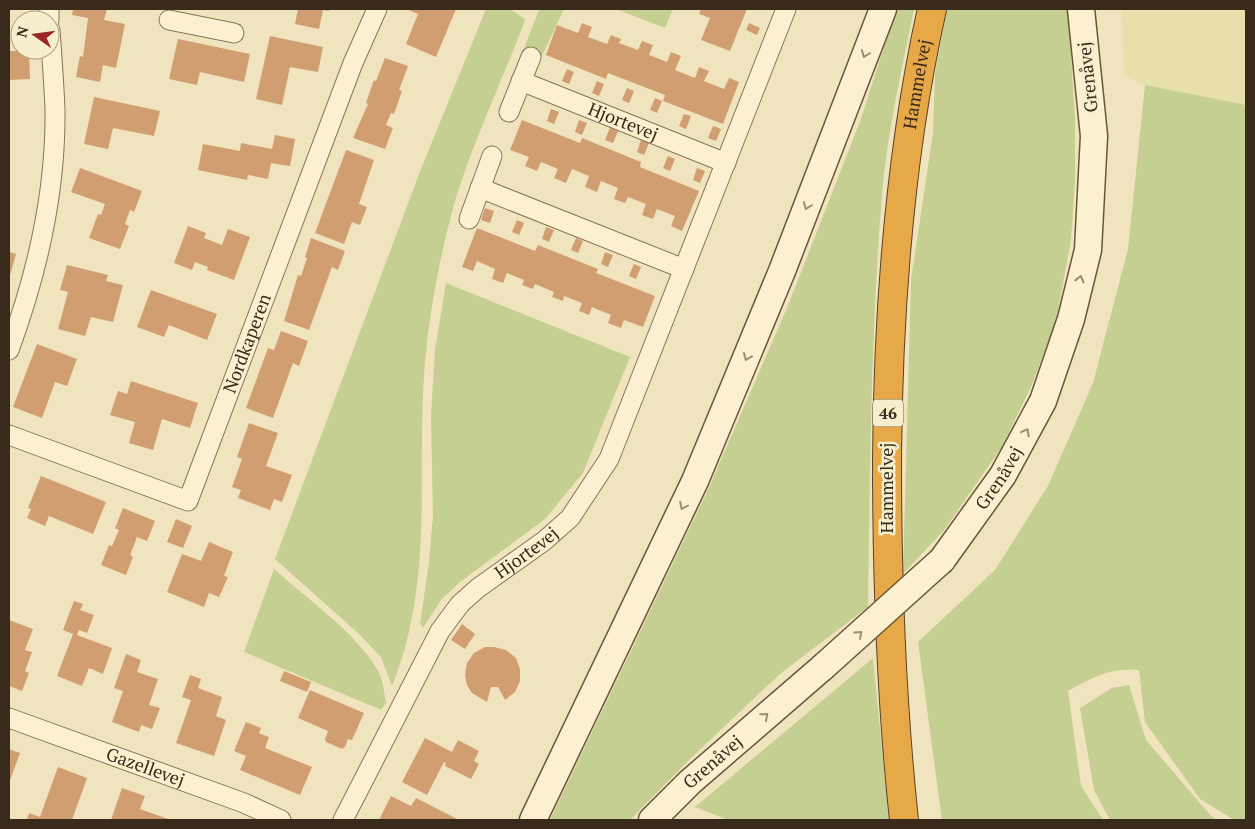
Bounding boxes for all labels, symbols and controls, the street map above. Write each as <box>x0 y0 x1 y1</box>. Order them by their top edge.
north arrow <box>10 10 60 60</box>
text: N <box>11 24 32 39</box>
street label: Hammelvej <box>897 37 936 131</box>
street label: Grenåvej <box>1071 40 1103 114</box>
one-way arrow <box>861 49 871 58</box>
street label: Hjortevej <box>585 96 662 146</box>
one-way arrow <box>803 201 813 210</box>
one-way arrow <box>1075 276 1085 284</box>
street label: Nordkaperen <box>217 290 276 396</box>
one-way arrow <box>742 352 753 361</box>
road number: 46 <box>873 399 903 426</box>
one-way arrow <box>1020 428 1030 437</box>
street label: Grenåvej <box>969 442 1027 514</box>
street label: Hammelvej <box>874 443 898 533</box>
one-way arrow <box>679 501 689 510</box>
street label: Hjortevej <box>489 521 563 584</box>
one-way arrow <box>854 631 863 640</box>
one-way arrow <box>760 713 769 722</box>
street label: Grenåvej <box>677 729 747 794</box>
street label: Gazellevej <box>103 741 188 792</box>

